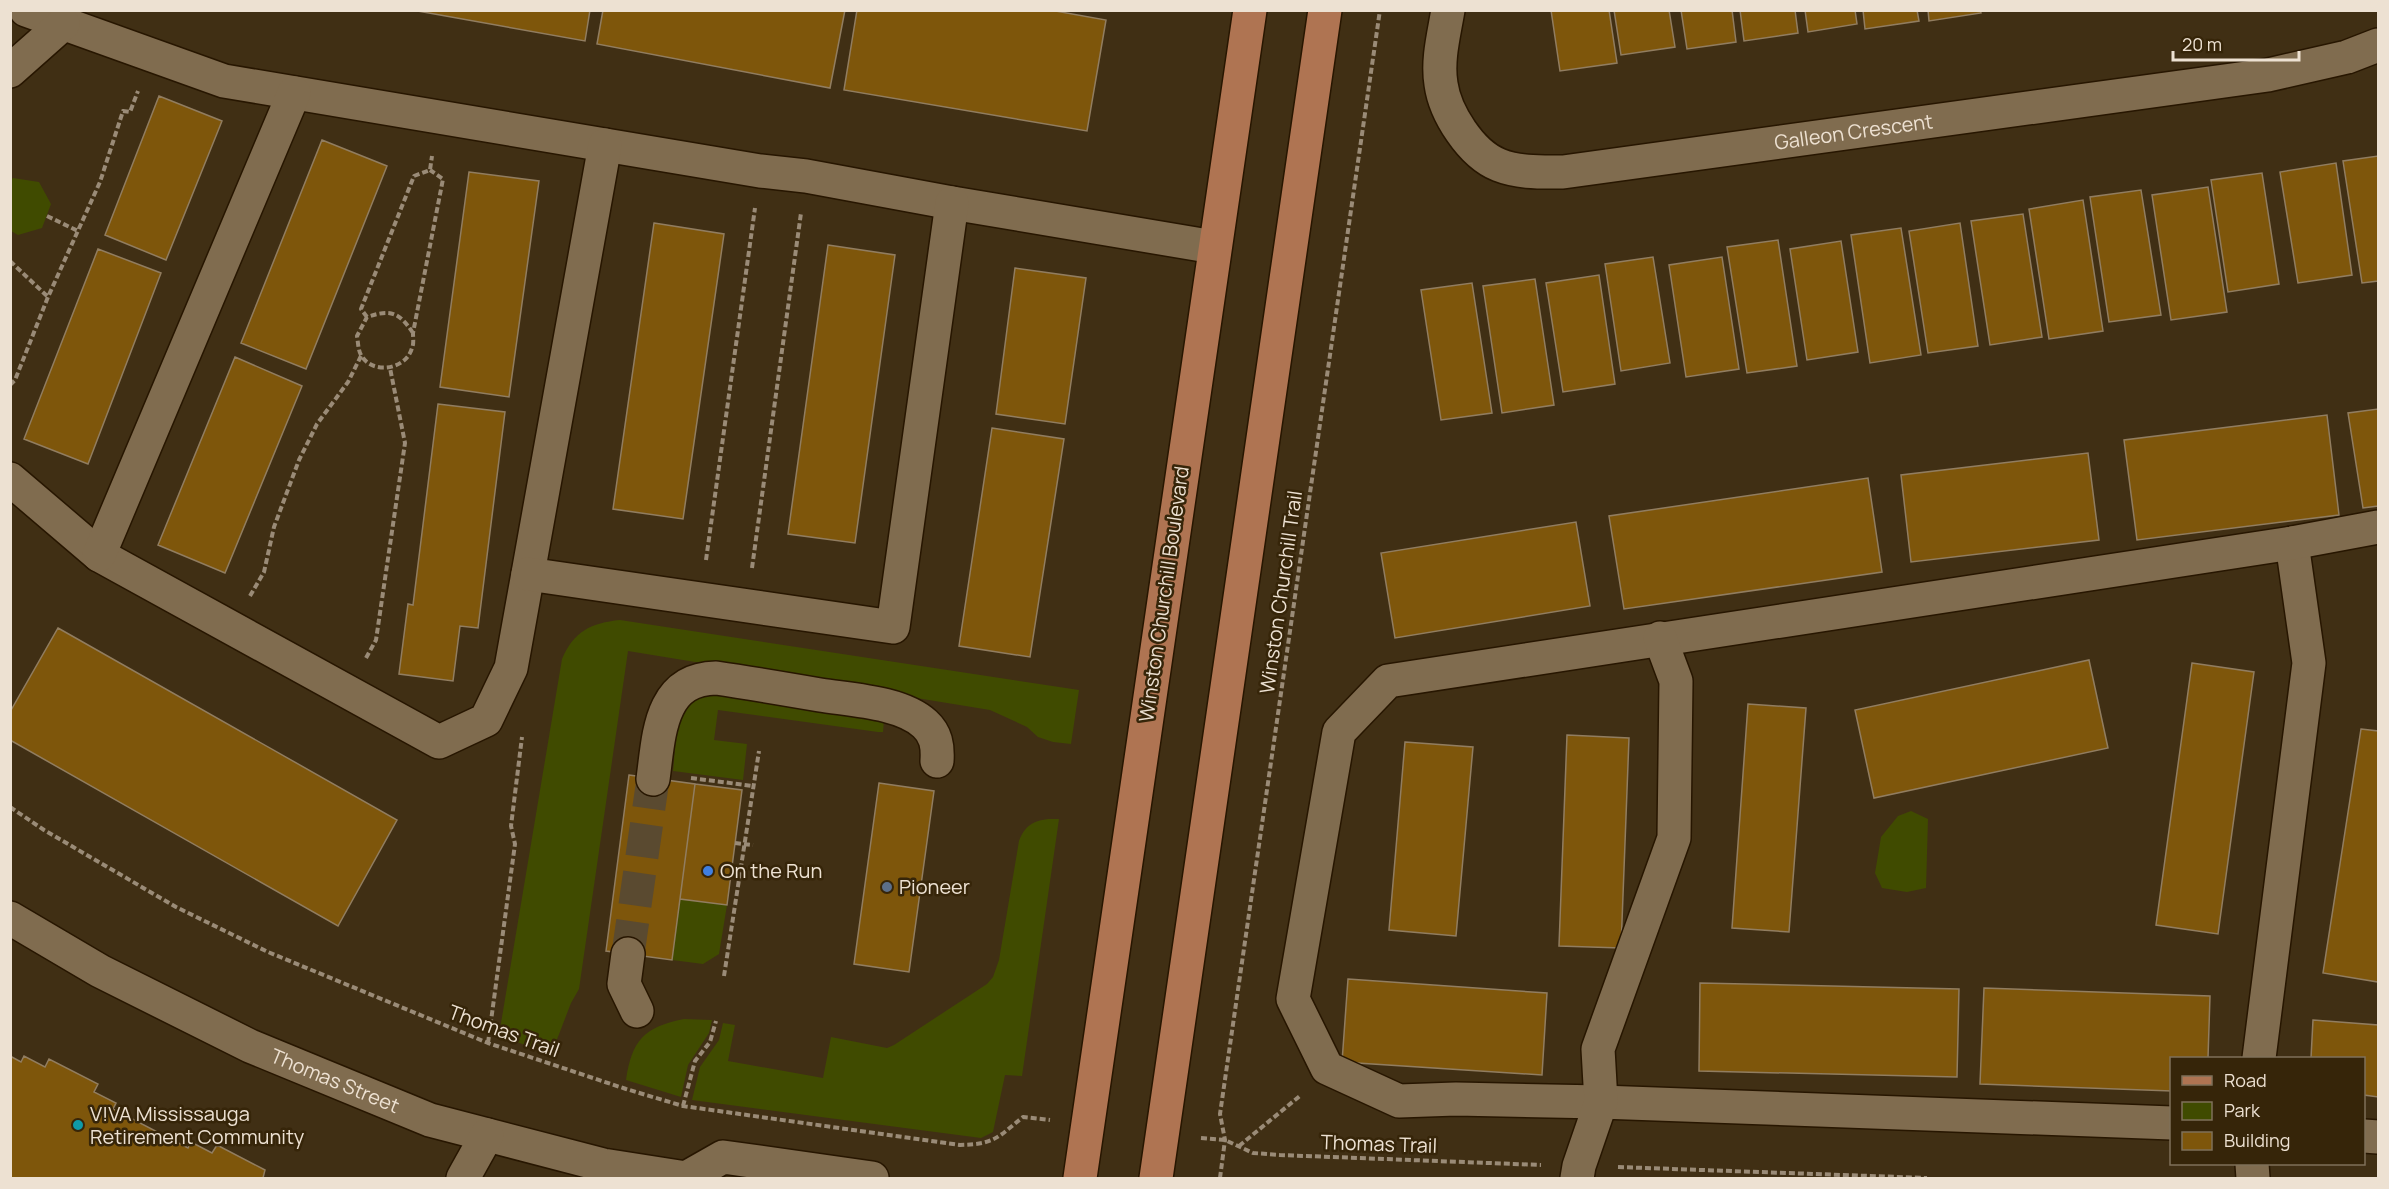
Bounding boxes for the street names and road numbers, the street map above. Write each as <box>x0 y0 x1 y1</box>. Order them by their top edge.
street label: Galleon Crescent <box>1773 107 1934 156</box>
street label: Winston Churchill Boulevard <box>1132 464 1195 724</box>
street label: Winston Churchill Trail <box>1253 489 1308 695</box>
street label: Thomas Trail <box>445 998 563 1063</box>
street label: Thomas Street <box>267 1042 404 1119</box>
street label: Thomas Trail <box>1320 1128 1438 1159</box>

